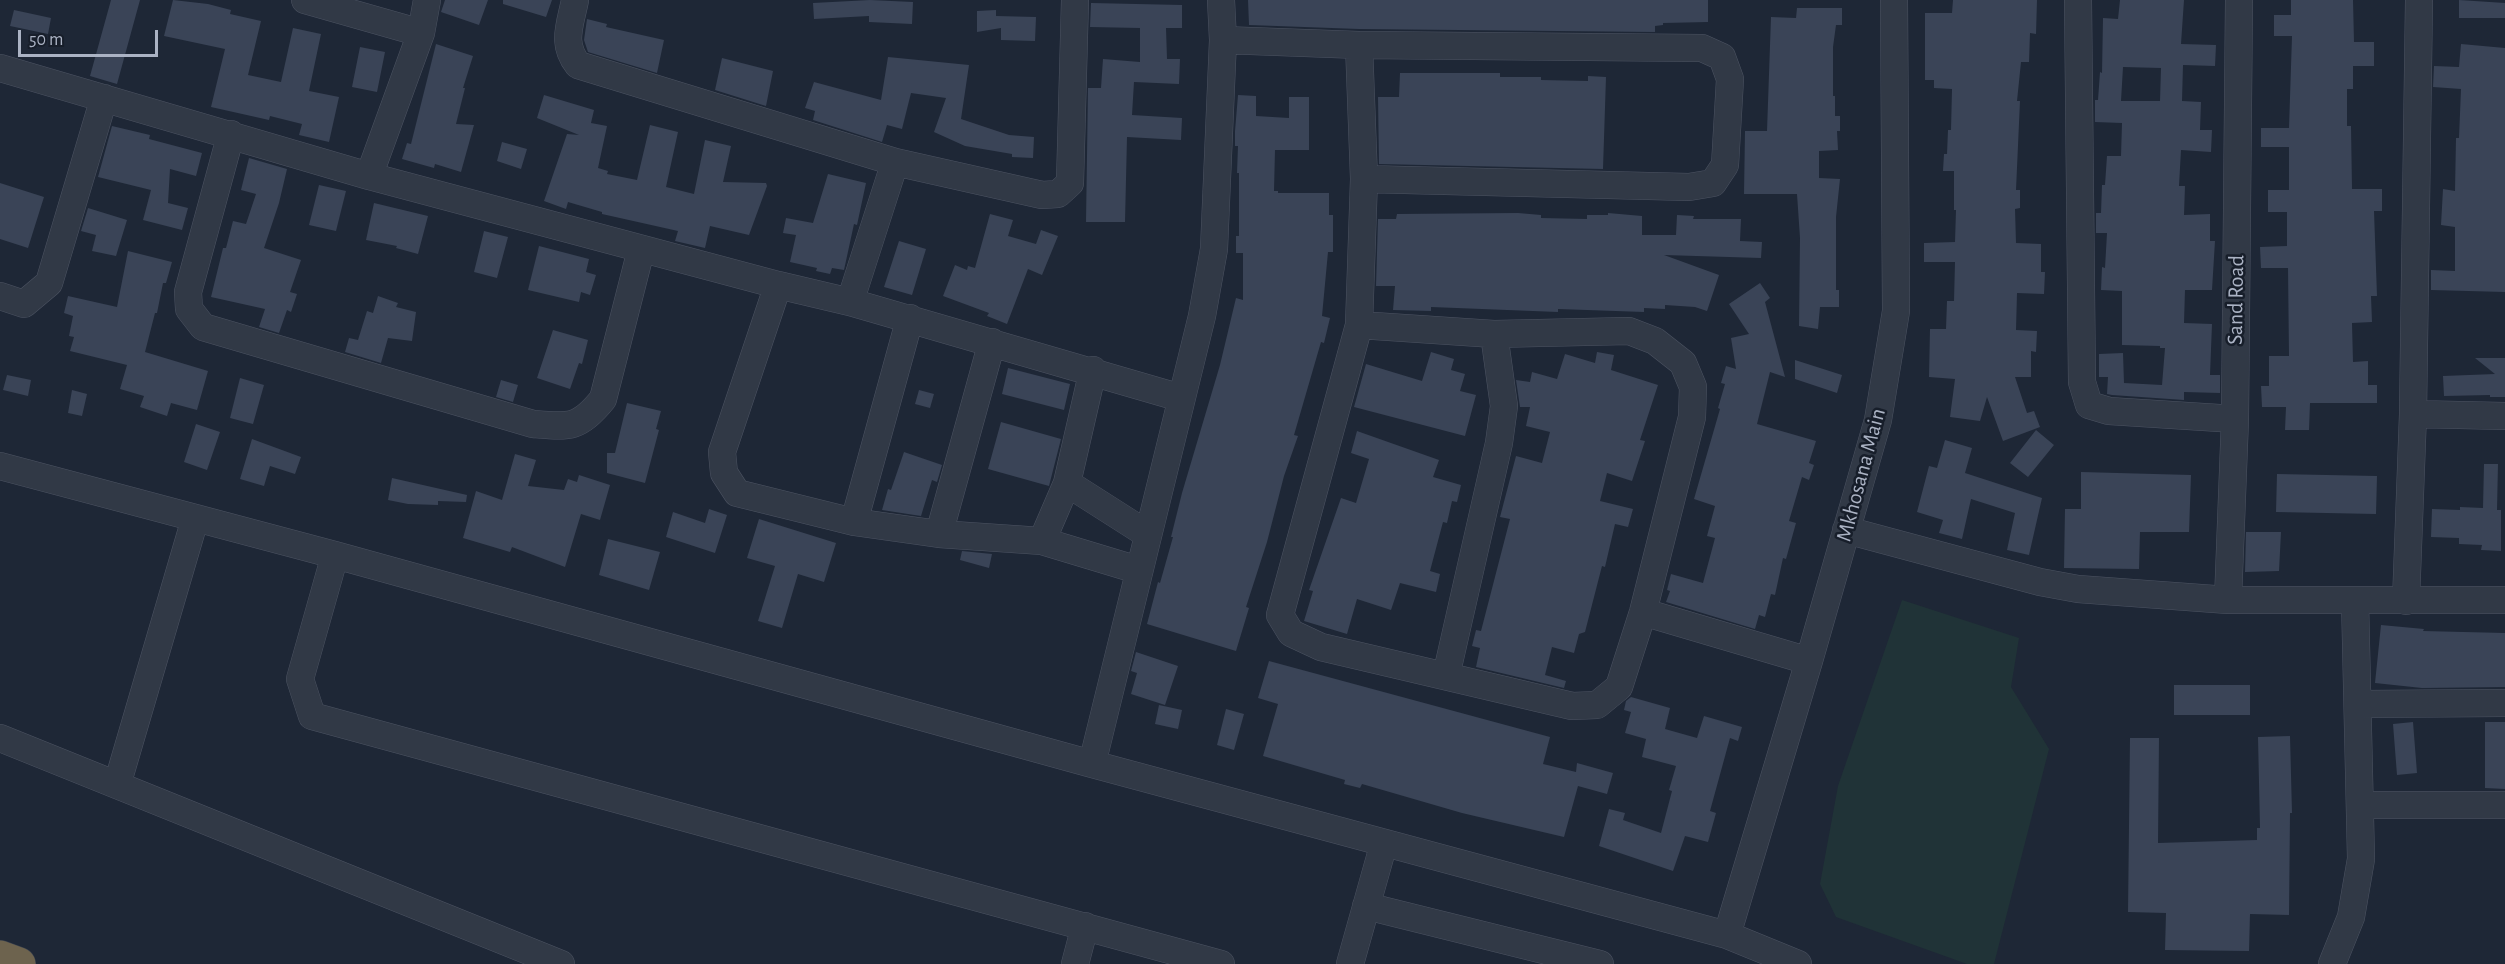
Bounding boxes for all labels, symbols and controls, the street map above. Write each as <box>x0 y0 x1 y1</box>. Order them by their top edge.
scale bar <box>21 18 160 56</box>
text: 50 m <box>29 31 63 49</box>
street label: Sand Road <box>2222 255 2250 345</box>
street label: Mkhosana Main <box>1831 405 1891 545</box>

